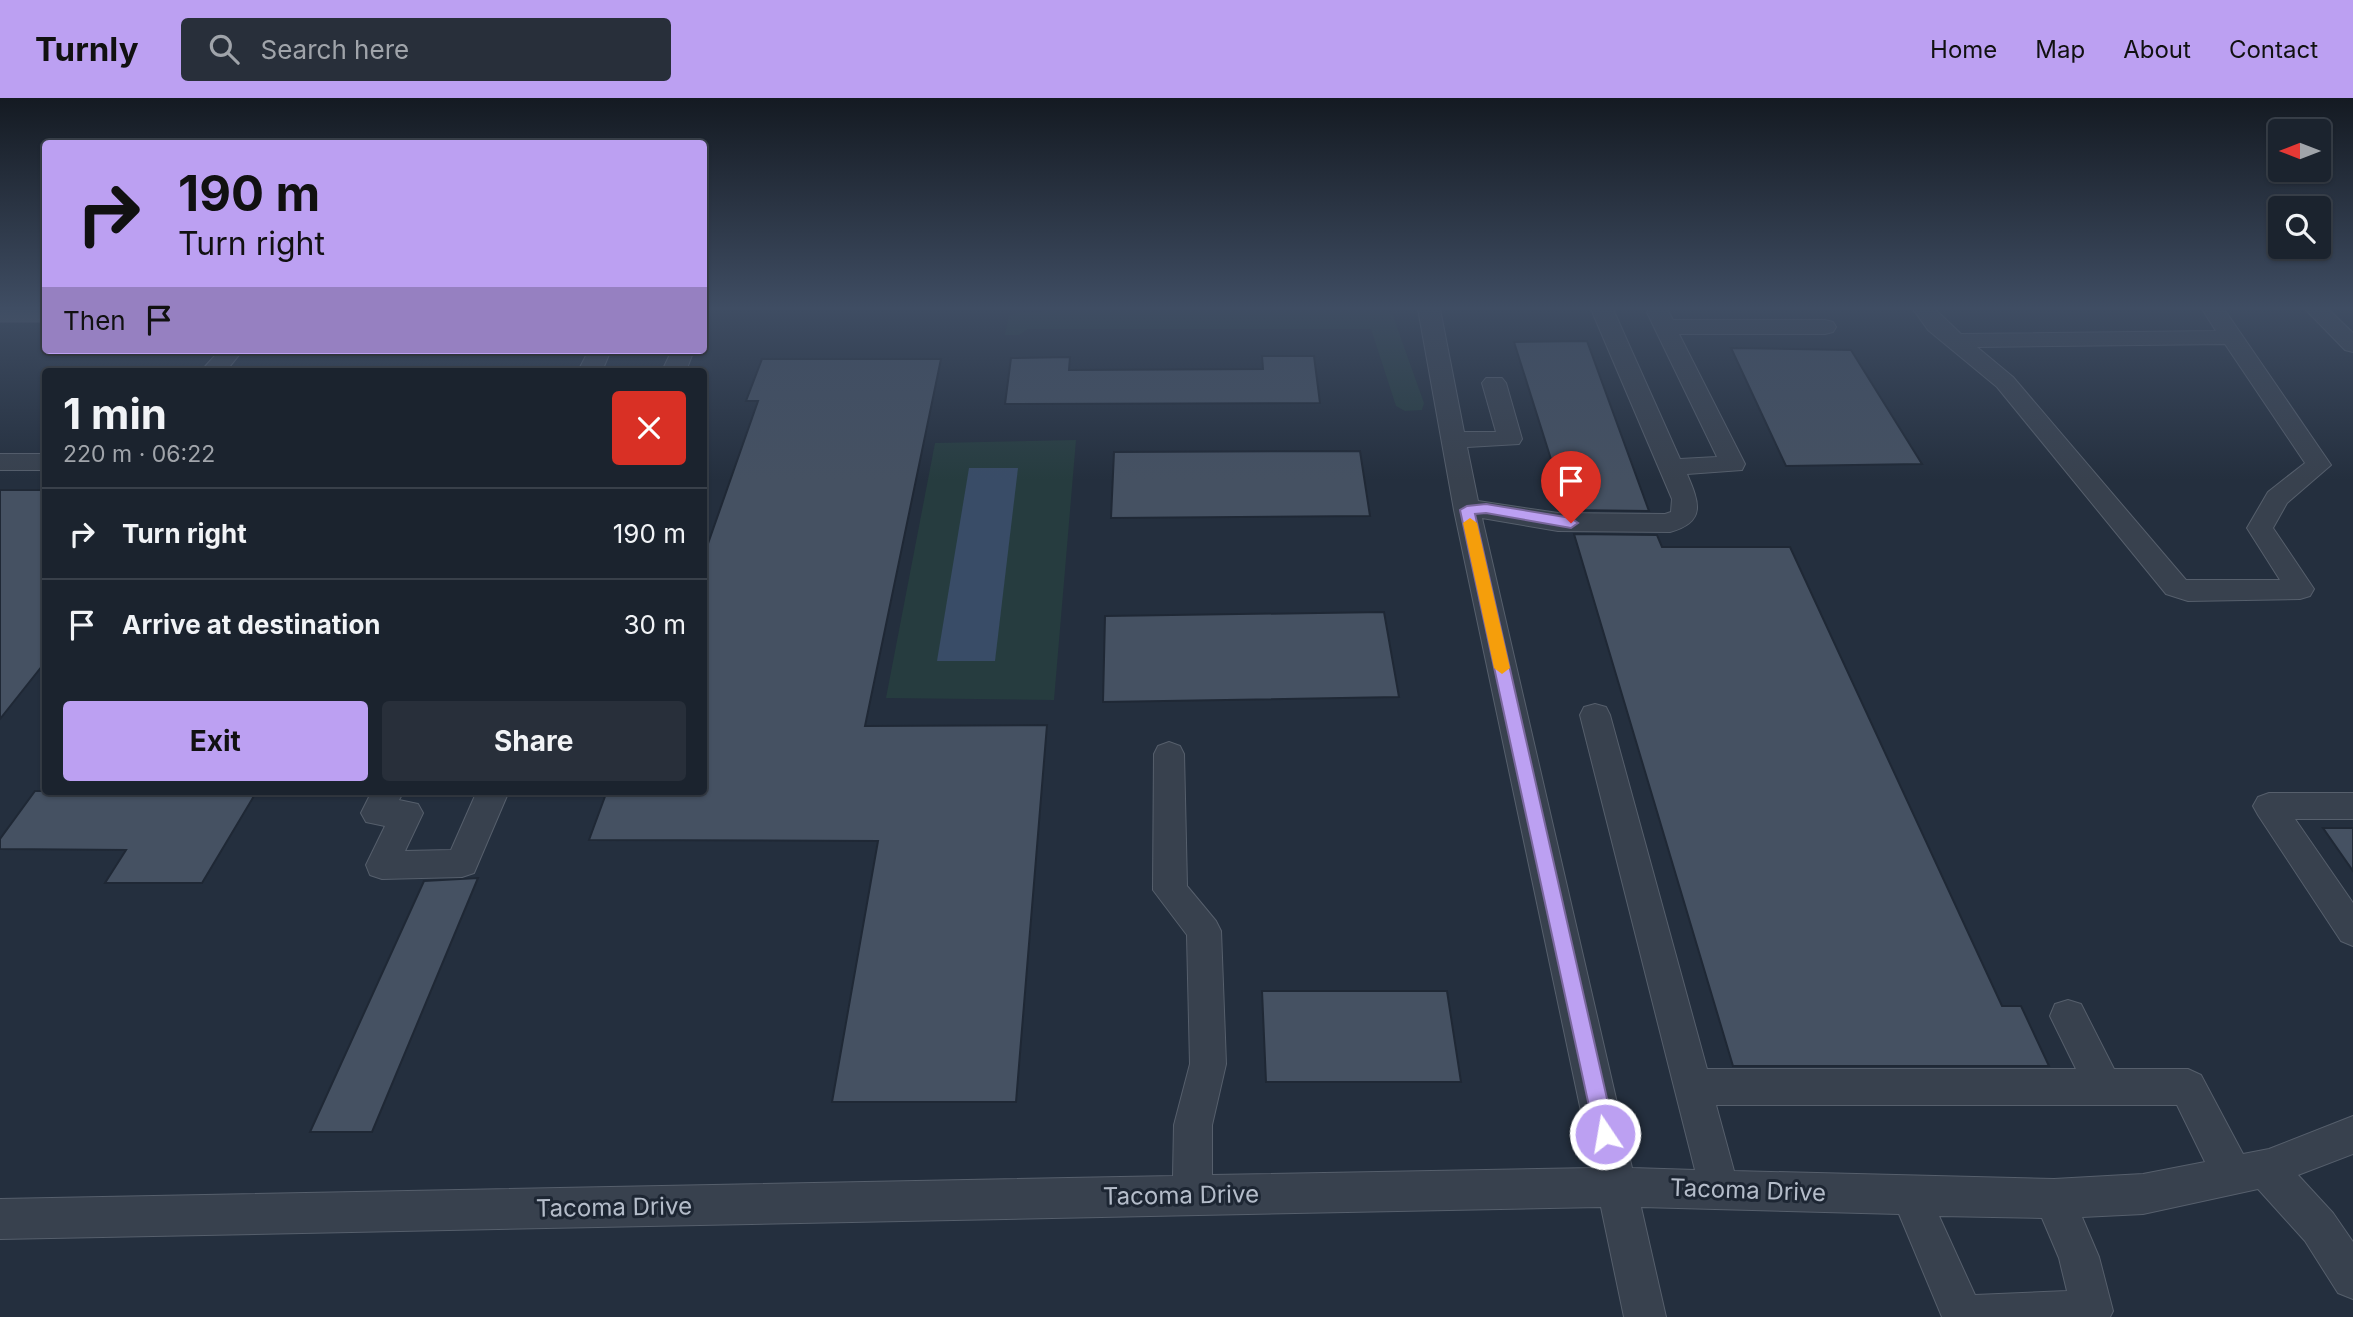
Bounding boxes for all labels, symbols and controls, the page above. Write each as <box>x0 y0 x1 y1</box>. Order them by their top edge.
search box <box>181 18 671 81</box>
text: Turnly <box>35 29 139 69</box>
icon: search <box>205 30 243 68</box>
text: Search here <box>261 34 409 65</box>
text: Home <box>1930 35 1997 64</box>
text: Map <box>2035 35 2085 64</box>
text: About <box>2123 35 2191 64</box>
text: Contact <box>2229 35 2318 64</box>
north arrow <box>2268 119 2331 182</box>
map controls <box>2268 119 2331 259</box>
text: 190 m <box>178 164 320 223</box>
icon: right <box>63 168 154 259</box>
button: search <box>2268 196 2331 259</box>
text: Turn right <box>178 224 325 263</box>
icon: arrive <box>140 301 178 339</box>
text: Then <box>63 305 126 336</box>
text: 1 min <box>63 388 167 439</box>
button: close <box>612 391 686 465</box>
text: 220 m · 06:22 <box>63 440 215 468</box>
pin <box>1541 451 1601 523</box>
icon: arrive <box>1552 462 1590 500</box>
icon: right <box>63 515 101 553</box>
text: Turn right <box>122 518 247 549</box>
text: 190 m <box>613 518 686 549</box>
icon: arrive <box>63 606 101 644</box>
text: Arrive at destination <box>122 609 381 640</box>
text: 30 m <box>623 609 686 640</box>
button: Exit <box>63 701 368 781</box>
button: Share <box>382 701 686 781</box>
position arrow <box>1568 1097 1642 1171</box>
street label: Tacoma Drive <box>1669 1173 1827 1207</box>
street label: Tacoma Drive <box>1103 1179 1259 1211</box>
street label: Tacoma Drive <box>536 1191 692 1223</box>

